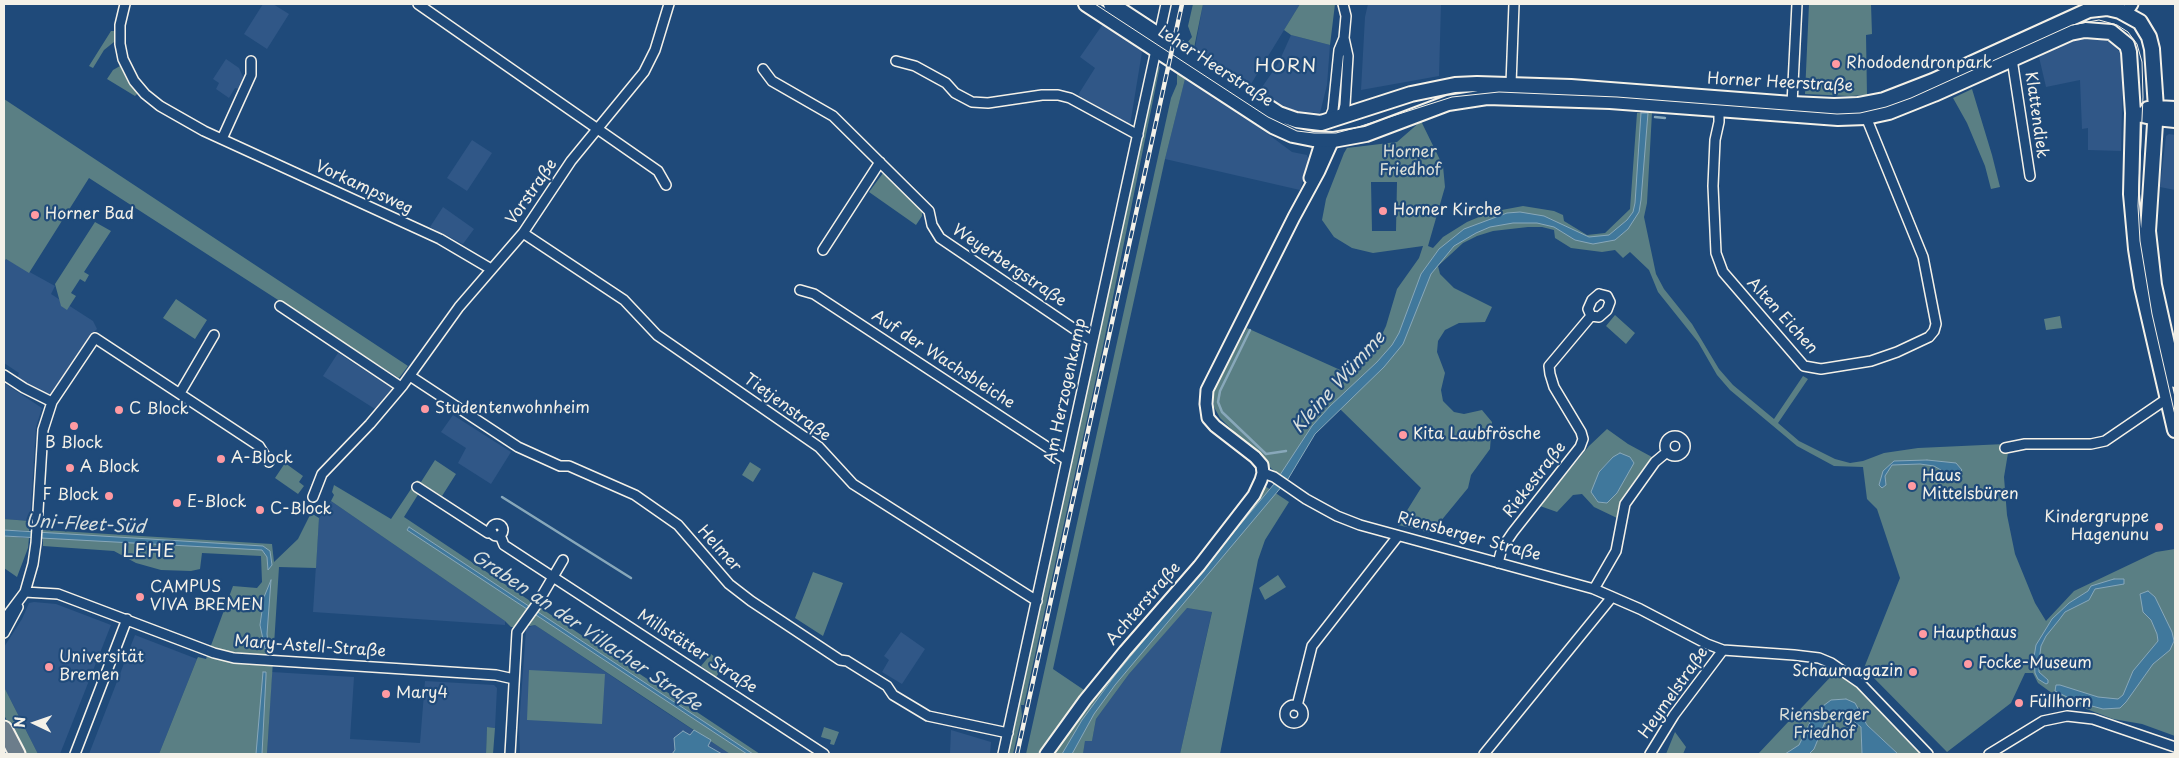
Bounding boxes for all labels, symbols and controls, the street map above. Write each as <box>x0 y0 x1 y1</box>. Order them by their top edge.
street label: Leher Heerstraße <box>1154 23 1276 111</box>
place label: Rhododendronpark <box>1846 54 1992 74</box>
district label: HORN <box>1254 56 1318 78</box>
marker: Rhododendronpark <box>1830 58 1842 70</box>
street label: Horner Heerstraße <box>1707 70 1853 96</box>
street label: Klattendiek <box>2020 70 2052 160</box>
park label: Horner Friedhof <box>1379 143 1441 181</box>
street label: Vorstraße <box>502 155 562 229</box>
street label: Vorkampsweg <box>312 157 416 219</box>
place label: Horner Kirche <box>1393 201 1501 221</box>
place label: Horner Bad <box>45 205 134 225</box>
marker: Horner Kirche <box>1377 205 1389 217</box>
marker: Horner Bad <box>29 209 41 221</box>
street label: Weyerbergstraße <box>948 221 1070 311</box>
street label: Alten Eichen <box>1743 274 1821 358</box>
street label: Auf der Wachsbleiche <box>868 307 1018 413</box>
street label: Am Herzogenkamp <box>1041 316 1091 466</box>
water label: Kleine Wümme <box>1288 328 1390 438</box>
street label: Tietjenstraße <box>740 370 834 446</box>
place label: Studentenwohnheim <box>435 399 590 419</box>
place label: C Block <box>129 400 189 420</box>
marker: Studentenwohnheim <box>419 403 431 415</box>
marker: C Block <box>113 404 125 416</box>
marker: B Block <box>68 420 80 432</box>
place label: Kita Laubfrösche <box>1413 425 1541 445</box>
marker: Kita Laubfrösche <box>1397 429 1409 441</box>
place label: B Block <box>45 434 103 454</box>
street label: Riekestraße <box>1499 438 1571 522</box>
place label: A-Block <box>231 449 293 469</box>
marker: A-Block <box>215 453 227 465</box>
place label: A Block <box>80 458 140 478</box>
marker: A Block <box>64 462 76 474</box>
place label: Haus Mittelsbüren <box>1922 467 2019 505</box>
marker: Haus Mittelsbüren <box>1906 480 1918 492</box>
place label: F Block <box>43 486 99 506</box>
marker: F Block <box>103 490 115 502</box>
place label: E-Block <box>187 493 246 513</box>
marker: E-Block <box>171 497 183 509</box>
place label: C-Block <box>270 500 332 520</box>
marker: C-Block <box>254 504 266 516</box>
place label: Kindergruppe Hagenunu <box>2044 508 2149 546</box>
street label: Riensberger Straße <box>1395 509 1543 565</box>
water label: Uni-Fleet-Süd <box>24 511 146 539</box>
marker: Kindergruppe Hagenunu <box>2153 521 2165 533</box>
street label: Helmer <box>693 522 745 576</box>
district label: LEHE <box>122 541 176 563</box>
water label: Graben an der Villacher Straße <box>467 546 705 716</box>
street label: Achterstraße <box>1103 559 1185 649</box>
place label: CAMPUS VIVA BREMEN <box>150 578 264 616</box>
marker: CAMPUS VIVA BREMEN <box>134 591 146 603</box>
street label: Millstätter Straße <box>633 606 761 698</box>
place label: Haupthaus <box>1933 624 2017 644</box>
marker: Haupthaus <box>1917 628 1929 640</box>
street label: Mary-Astell-Straße <box>234 632 386 662</box>
street label: Heymelstraße <box>1635 644 1713 742</box>
place label: Universität Bremen <box>59 648 144 686</box>
place label: Focke-Museum <box>1978 654 2092 674</box>
marker: Focke-Museum <box>1962 658 1974 670</box>
marker: Universität Bremen <box>43 661 55 673</box>
place label: Schaumagazin <box>1792 662 1903 682</box>
marker: Schaumagazin <box>1907 666 1919 678</box>
place label: Mary4 <box>396 684 448 704</box>
marker: Mary4 <box>380 688 392 700</box>
place label: Füllhorn <box>2029 693 2091 713</box>
marker: Füllhorn <box>2013 697 2025 709</box>
north arrow <box>10 698 60 748</box>
park label: Riensberger Friedhof <box>1779 706 1869 744</box>
text: N <box>9 716 30 728</box>

